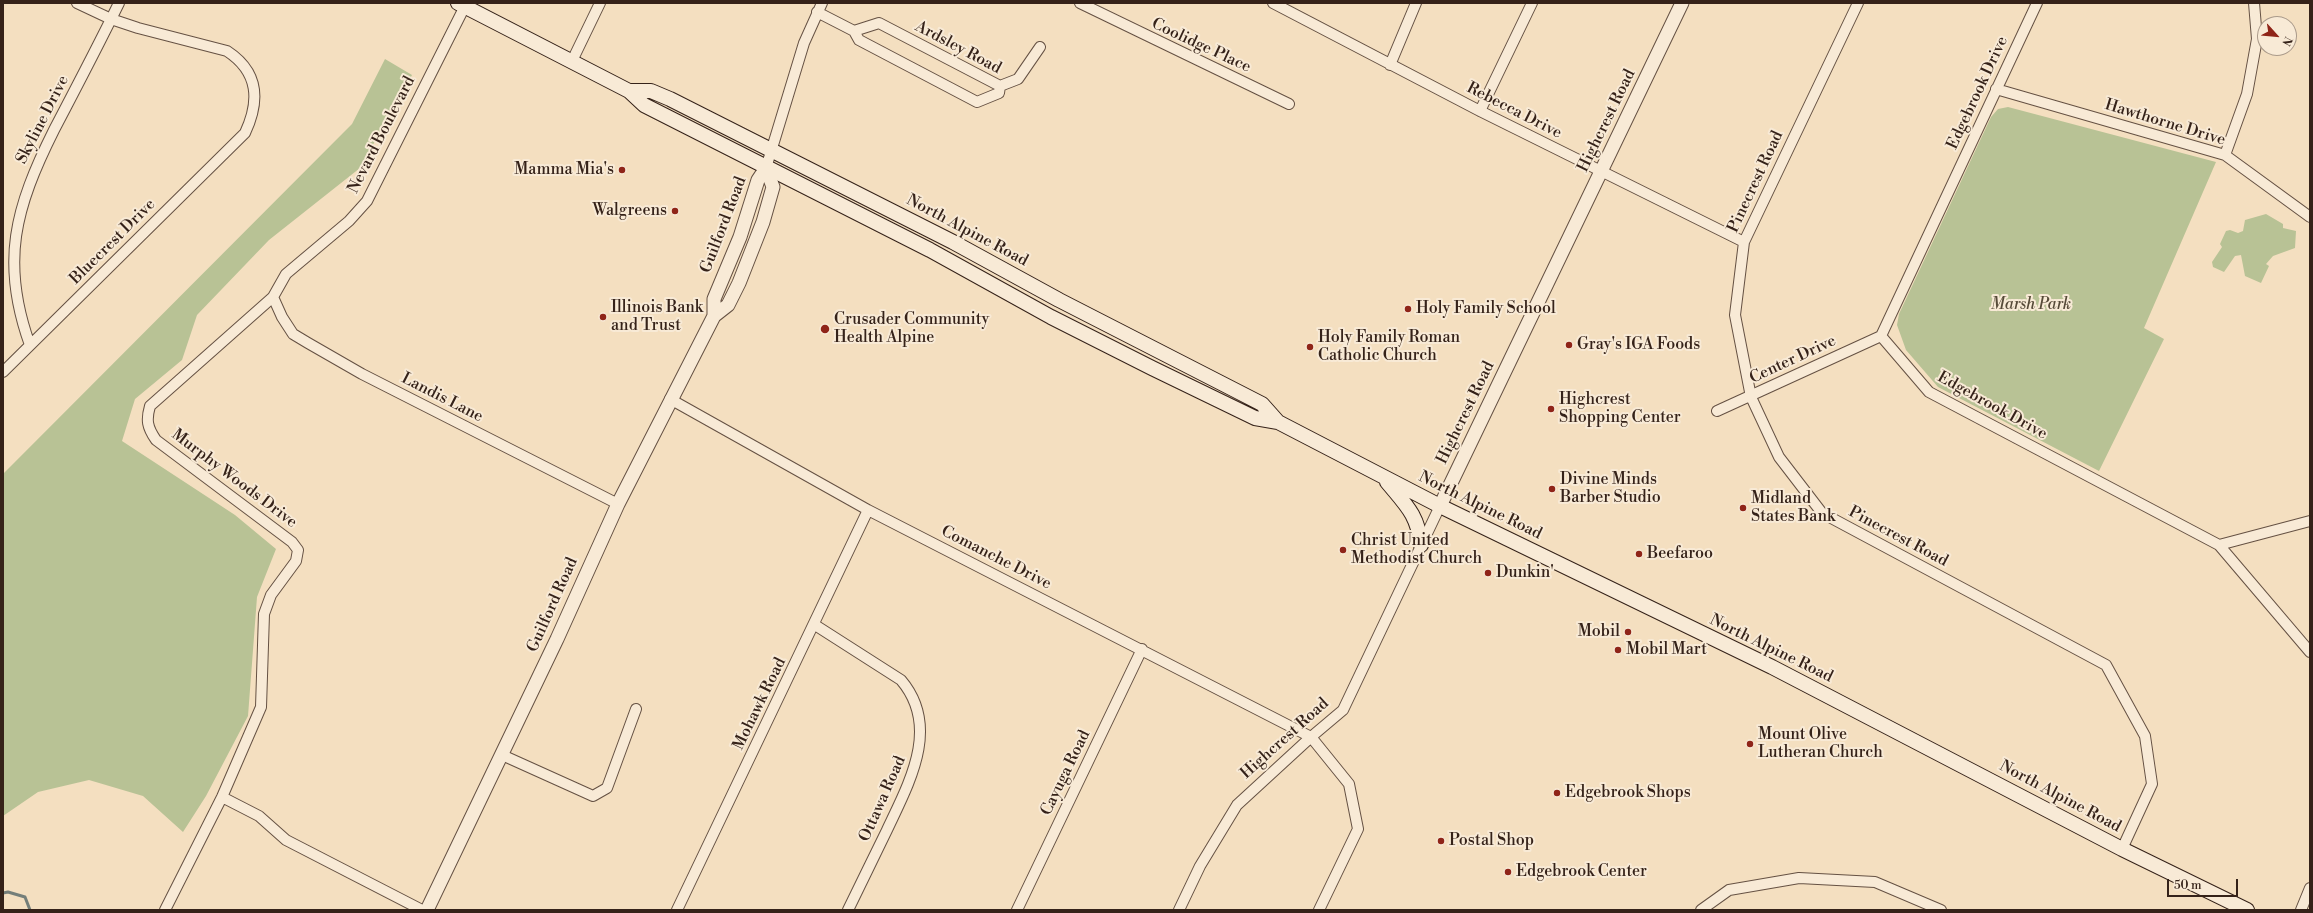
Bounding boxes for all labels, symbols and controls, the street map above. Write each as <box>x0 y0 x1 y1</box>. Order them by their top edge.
street label: Coolidge Place <box>1148 15 1254 77</box>
north arrow <box>2257 16 2297 56</box>
street label: Ardsley Road <box>912 17 1004 79</box>
street label: Edgebrook Drive <box>1943 33 2013 153</box>
text: N <box>2279 34 2295 48</box>
street label: Highcrest Road <box>1574 66 1640 176</box>
street label: Skyline Drive <box>12 73 74 167</box>
street label: Nevard Boulevard <box>344 73 420 197</box>
street label: Rebecca Drive <box>1463 79 1565 143</box>
street label: Hawthorne Drive <box>2102 96 2228 150</box>
street label: Pinecrest Road <box>1724 128 1788 236</box>
place label: Mamma Mia's <box>514 160 614 180</box>
marker: Mamma Mia's <box>617 165 627 175</box>
street label: Guilford Road <box>697 174 751 276</box>
street label: North Alpine Road <box>903 191 1031 271</box>
street label: Bluecrest Drive <box>66 195 160 289</box>
place label: Walgreens <box>593 201 667 221</box>
marker: Walgreens <box>670 206 680 216</box>
park label: Marsh Park <box>1991 295 2071 315</box>
place label: Illinois Bank and Trust <box>611 298 703 336</box>
place label: Holy Family School <box>1416 299 1556 319</box>
marker: Holy Family School <box>1403 304 1413 314</box>
place label: Crusader Community Health Alpine <box>834 310 989 348</box>
marker: Illinois Bank and Trust <box>598 312 608 322</box>
marker: Crusader Community Health Alpine <box>819 323 831 335</box>
place label: Holy Family Roman Catholic Church <box>1318 328 1460 366</box>
street label: Center Drive <box>1747 332 1839 388</box>
place label: Gray's IGA Foods <box>1577 335 1700 355</box>
marker: Gray's IGA Foods <box>1564 340 1574 350</box>
marker: Holy Family Roman Catholic Church <box>1305 342 1315 352</box>
street label: Highcrest Road <box>1433 358 1499 468</box>
street label: Edgebrook Drive <box>1934 368 2050 444</box>
street label: Landis Lane <box>398 369 486 427</box>
place label: Highcrest Shopping Center <box>1559 390 1681 428</box>
marker: Highcrest Shopping Center <box>1546 404 1556 414</box>
street label: Murphy Woods Drive <box>168 426 300 532</box>
street label: North Alpine Road <box>1415 468 1545 544</box>
place label: Divine Minds Barber Studio <box>1560 470 1661 508</box>
marker: Divine Minds Barber Studio <box>1547 484 1557 494</box>
place label: Midland States Bank <box>1751 489 1835 527</box>
marker: Midland States Bank <box>1738 503 1748 513</box>
street label: Pinecrest Road <box>1845 503 1951 571</box>
street label: Comanche Drive <box>938 522 1054 594</box>
place label: Christ United Methodist Church <box>1351 531 1482 569</box>
place label: Beefaroo <box>1647 544 1713 564</box>
marker: Christ United Methodist Church <box>1338 545 1348 555</box>
marker: Beefaroo <box>1634 549 1644 559</box>
street label: Guilford Road <box>524 555 582 655</box>
place label: Dunkin' <box>1496 563 1554 583</box>
marker: Dunkin' <box>1483 568 1493 578</box>
street label: North Alpine Road <box>1706 611 1836 687</box>
place label: Mobil <box>1578 622 1620 642</box>
marker: Mobil <box>1623 627 1633 637</box>
place label: Mobil Mart <box>1626 640 1707 660</box>
marker: Mobil Mart <box>1613 645 1623 655</box>
street label: Mohawk Road <box>729 655 791 753</box>
street label: Highcrest Road <box>1237 694 1333 784</box>
place label: Mount Olive Lutheran Church <box>1758 725 1883 763</box>
street label: Cayuga Road <box>1037 727 1095 819</box>
marker: Mount Olive Lutheran Church <box>1745 739 1755 749</box>
street label: Ottawa Road <box>856 753 910 845</box>
street label: North Alpine Road <box>1996 757 2124 837</box>
place label: Edgebrook Shops <box>1565 783 1691 803</box>
marker: Edgebrook Shops <box>1552 788 1562 798</box>
place label: Postal Shop <box>1449 831 1534 851</box>
marker: Postal Shop <box>1436 836 1446 846</box>
place label: Edgebrook Center <box>1516 862 1647 882</box>
marker: Edgebrook Center <box>1503 867 1513 877</box>
scale bar <box>2169 871 2240 897</box>
text: 50 m <box>2174 878 2202 893</box>

